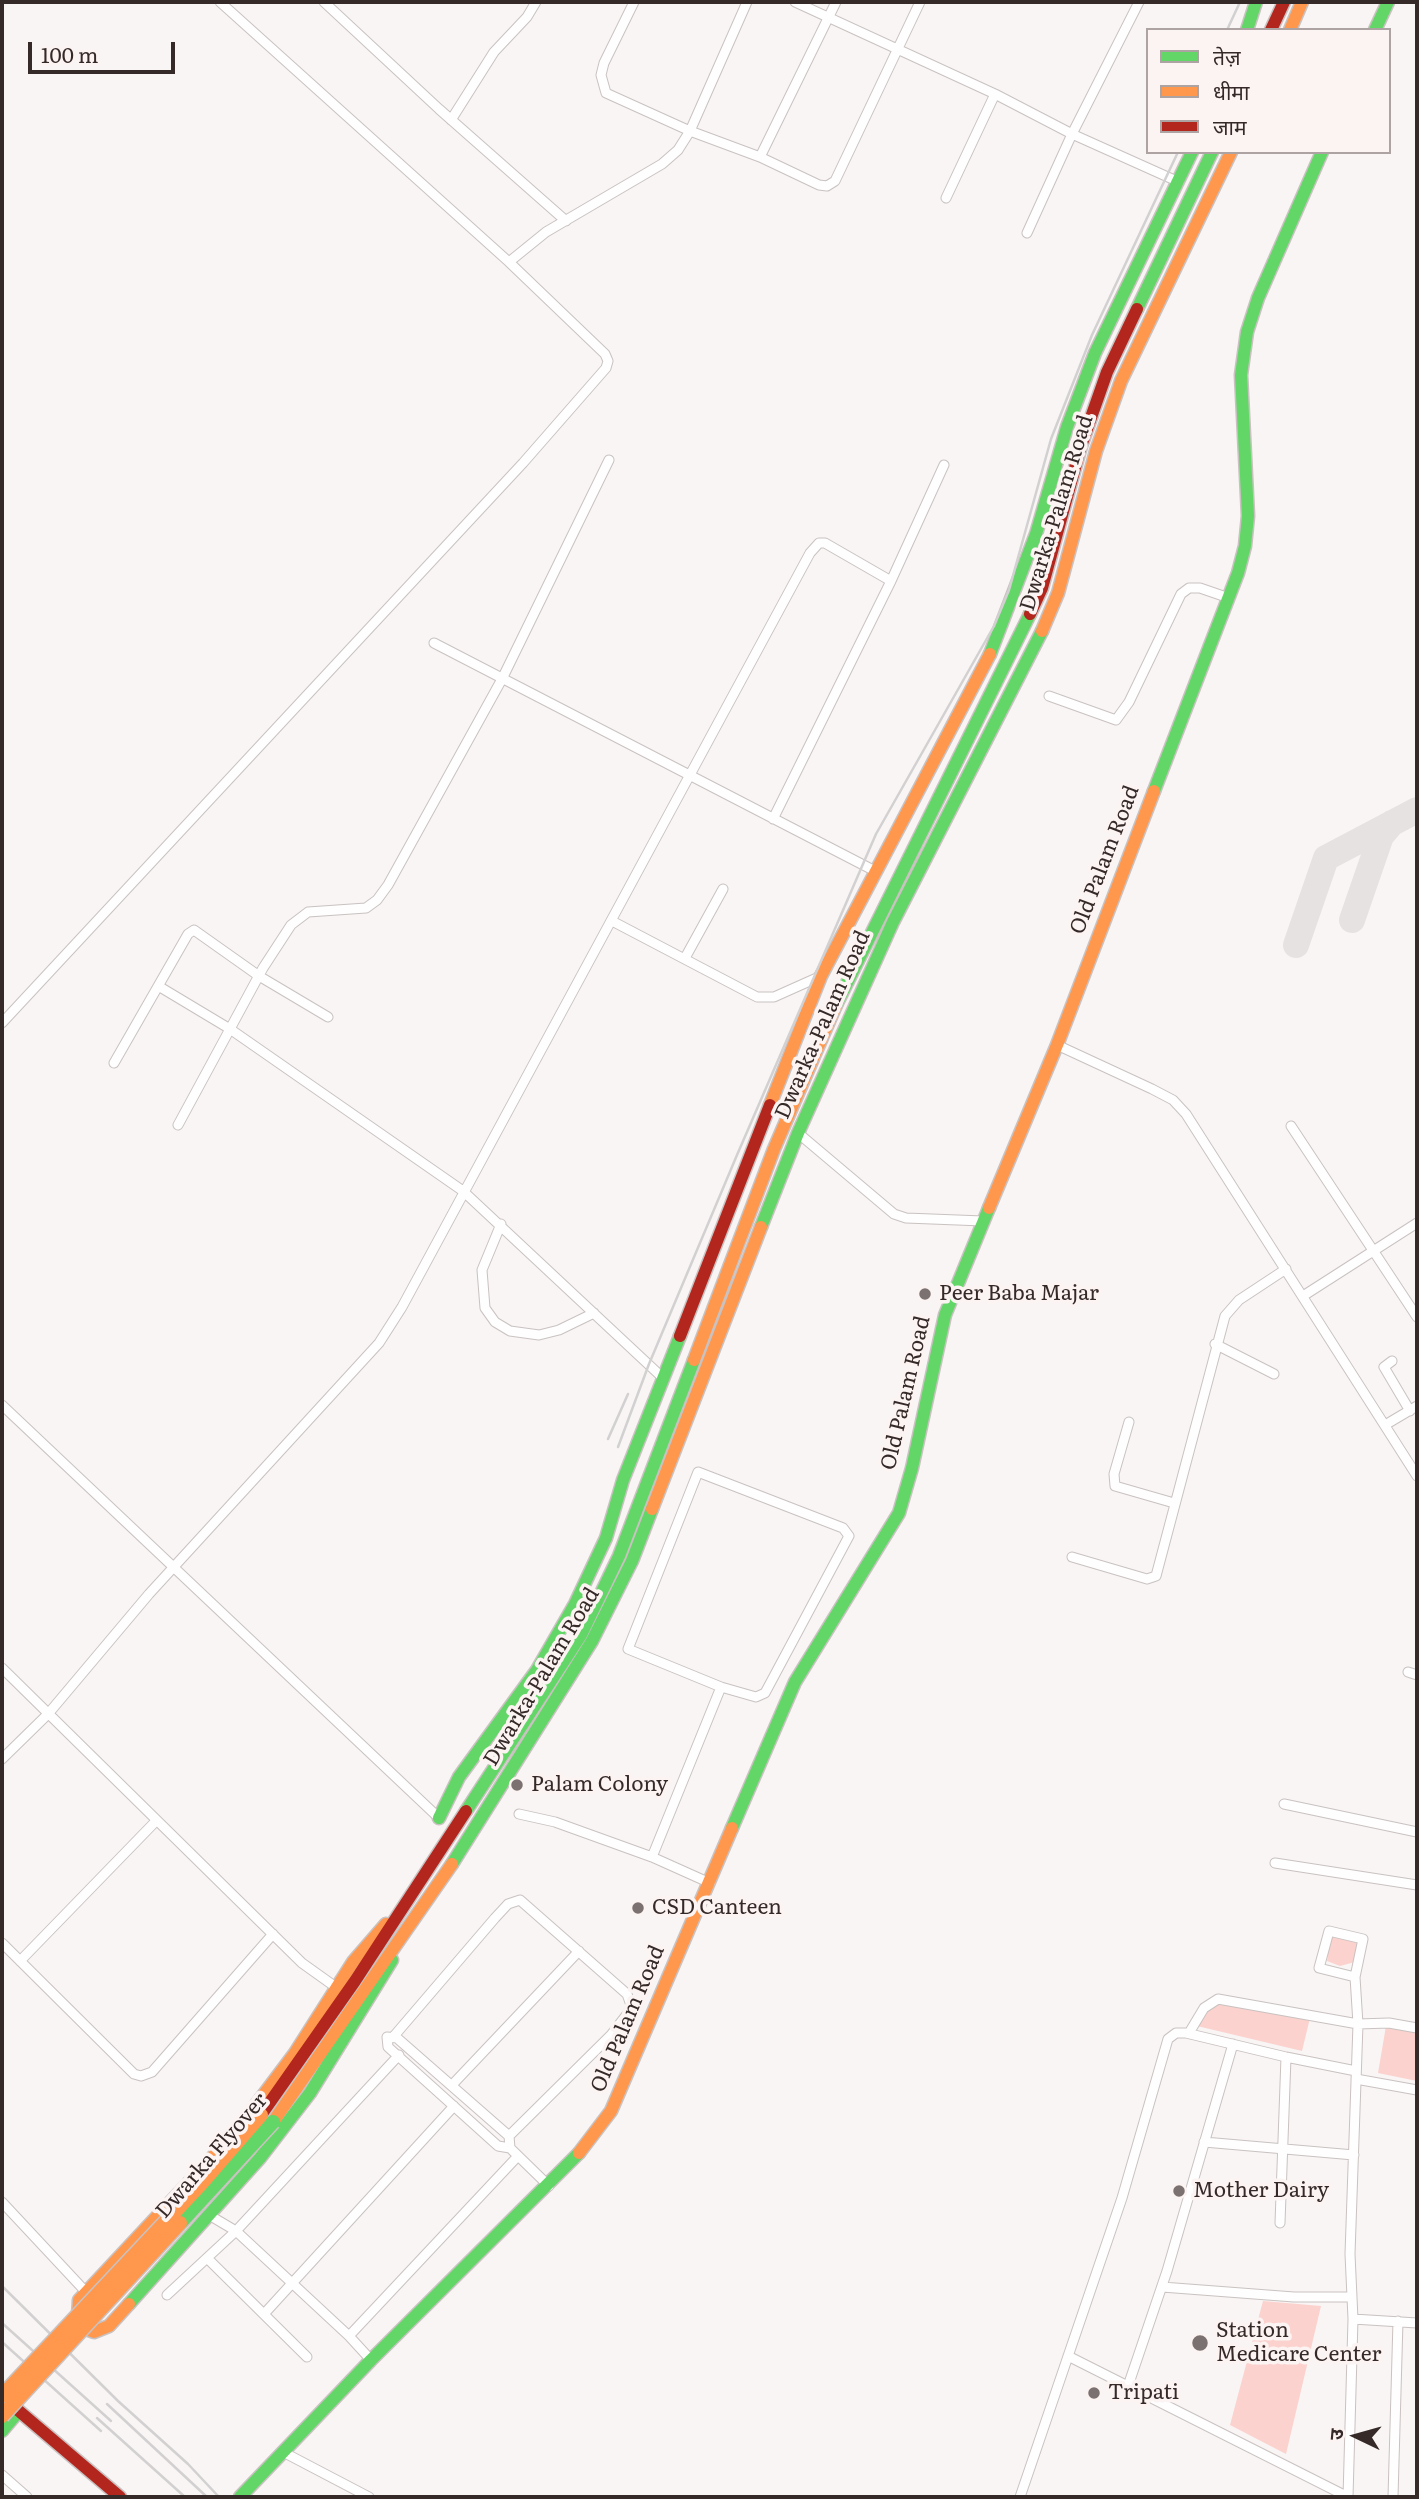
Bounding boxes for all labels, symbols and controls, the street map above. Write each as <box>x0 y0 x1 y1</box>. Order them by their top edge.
scale bar <box>32 28 178 72</box>
legend <box>1146 28 1391 154</box>
text: 100 m <box>41 38 98 69</box>
text: तेज़ <box>1213 40 1241 71</box>
text: धीमा <box>1213 75 1249 106</box>
text: जाम <box>1213 110 1247 141</box>
street label: Dwarka-Palam Road <box>1015 412 1099 614</box>
street label: Old Palam Road <box>1065 782 1145 938</box>
street label: Dwarka-Palam Road <box>770 927 876 1123</box>
place label: Peer Baba Majar <box>939 1281 1099 1307</box>
marker: Peer Baba Majar <box>917 1286 933 1302</box>
street label: Old Palam Road <box>876 1314 936 1472</box>
street label: Dwarka-Palam Road <box>479 1583 605 1771</box>
place label: Palam Colony <box>531 1772 668 1798</box>
marker: Palam Colony <box>509 1777 525 1793</box>
place label: CSD Canteen <box>652 1895 782 1921</box>
marker: CSD Canteen <box>630 1900 646 1916</box>
street label: Old Palam Road <box>586 1942 670 2096</box>
street label: Dwarka Flyover <box>151 2088 273 2224</box>
place label: Mother Dairy <box>1193 2178 1329 2204</box>
marker: Mother Dairy <box>1171 2183 1187 2199</box>
place label: Station Medicare Center <box>1216 2318 1381 2368</box>
marker: Station Medicare Center <box>1190 2333 1210 2353</box>
place label: Tripati <box>1108 2380 1179 2406</box>
marker: Tripati <box>1086 2385 1102 2401</box>
north arrow <box>1321 2401 1391 2471</box>
text: उ <box>1321 2427 1350 2441</box>

